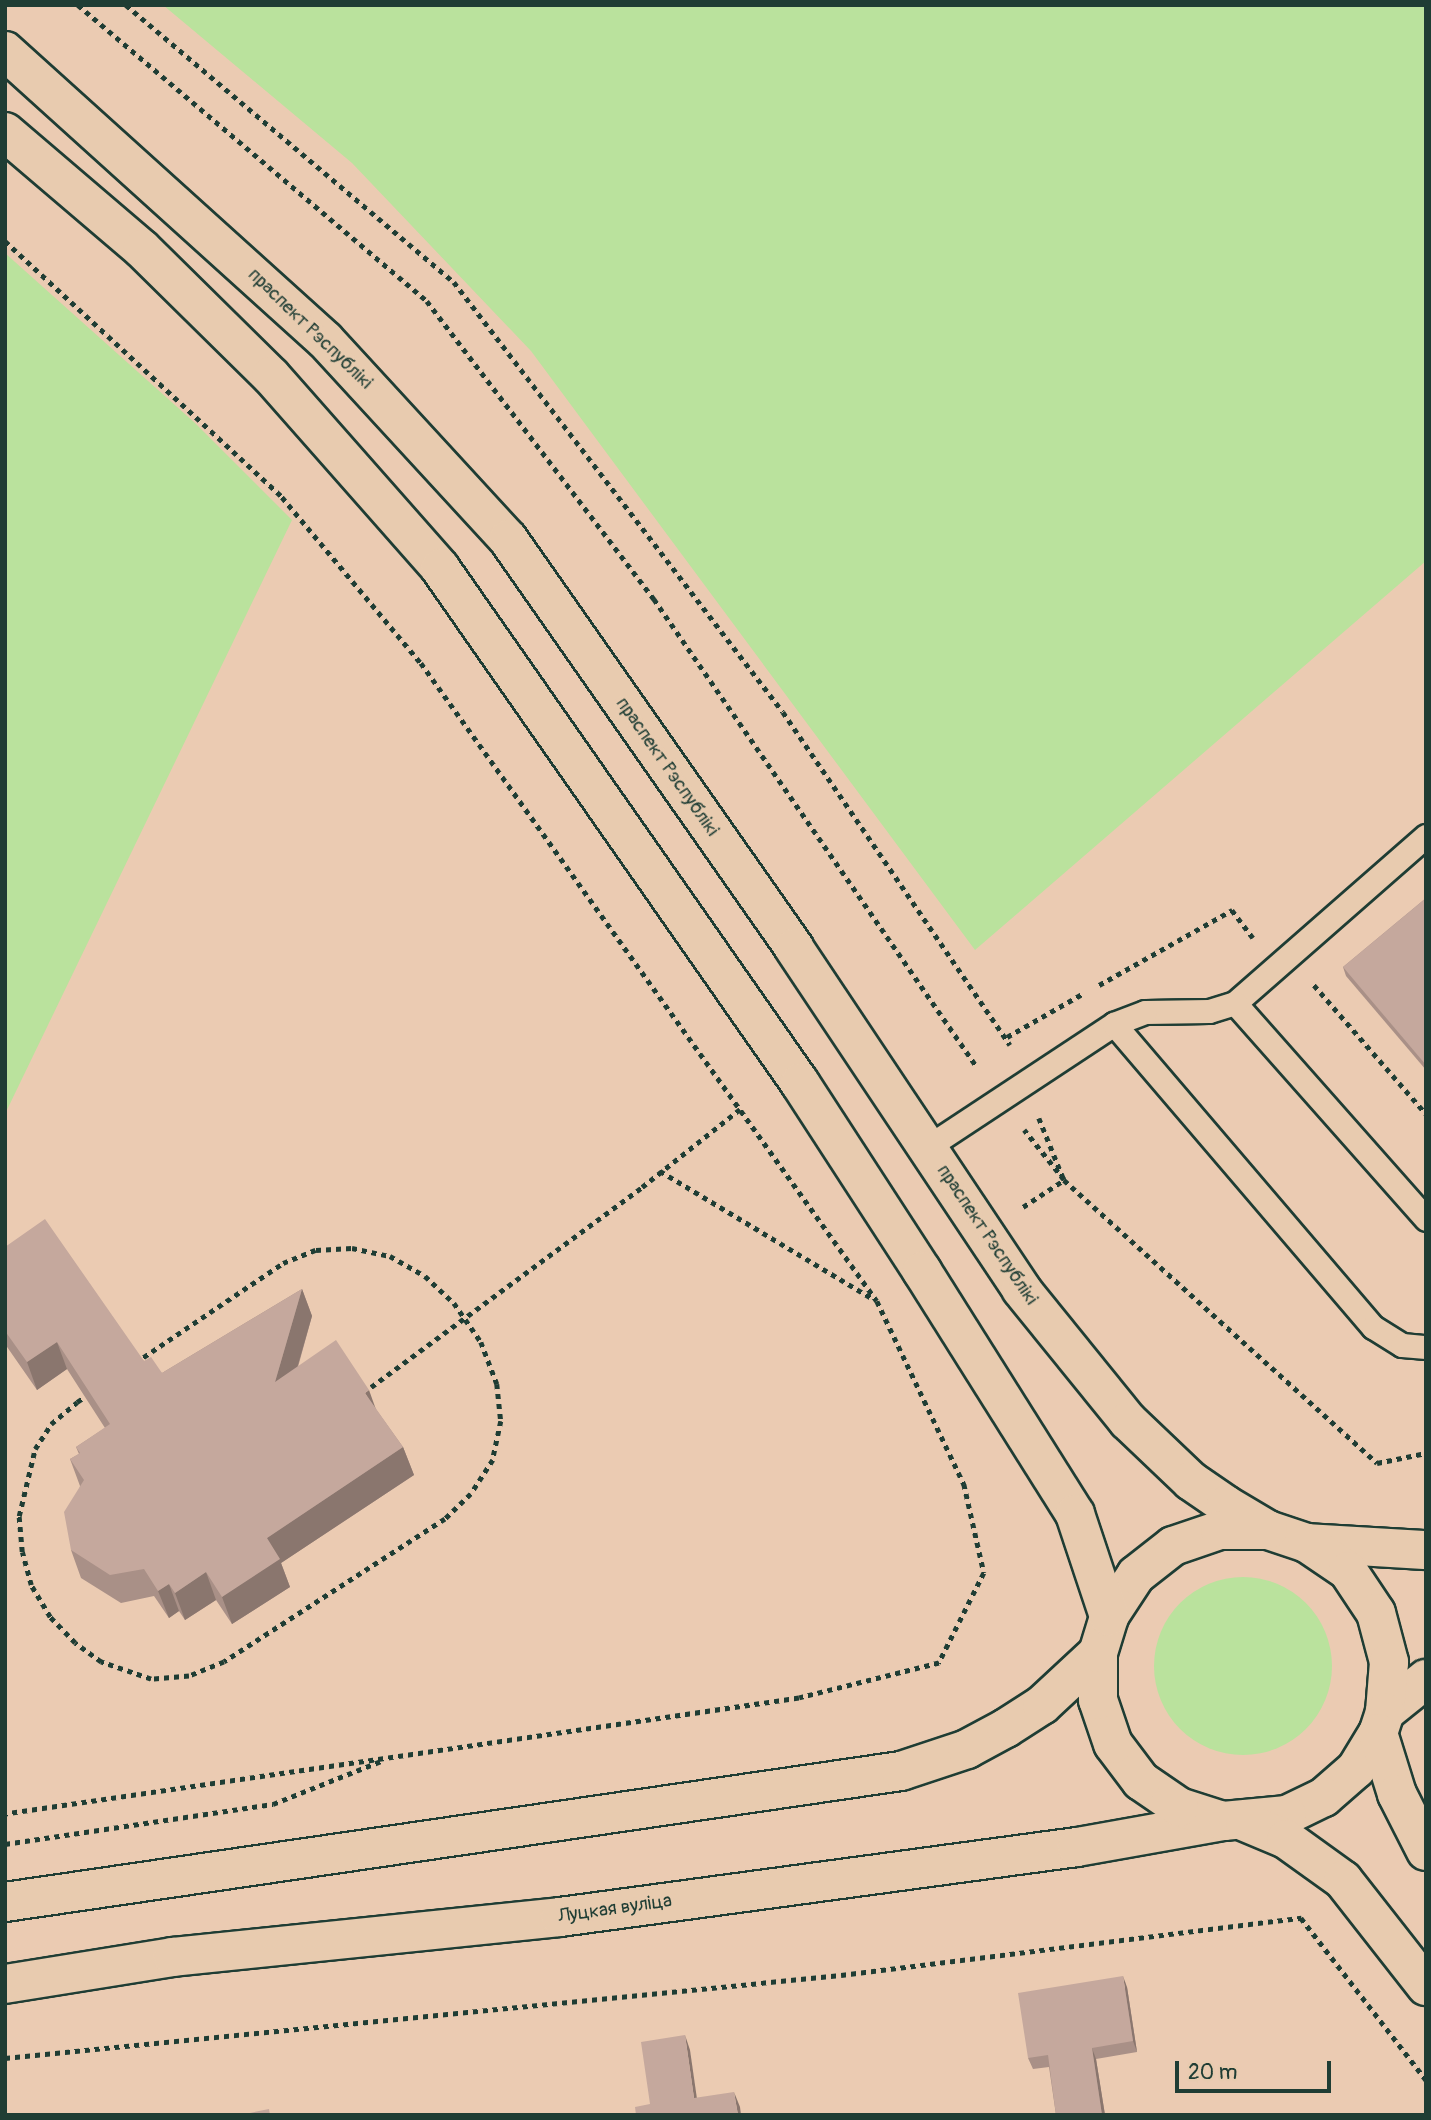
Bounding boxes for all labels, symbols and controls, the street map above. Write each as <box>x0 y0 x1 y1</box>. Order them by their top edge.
street label: праспект Рэспублікі <box>243 264 377 394</box>
street label: праспект Рэспублікі <box>611 693 723 841</box>
street label: праспект Рэспублікі <box>932 1161 1042 1309</box>
street label: Луцкая вуліца <box>557 1890 673 1928</box>
scale bar <box>1179 2046 1335 2090</box>
text: 20 m <box>1188 2059 1237 2086</box>

